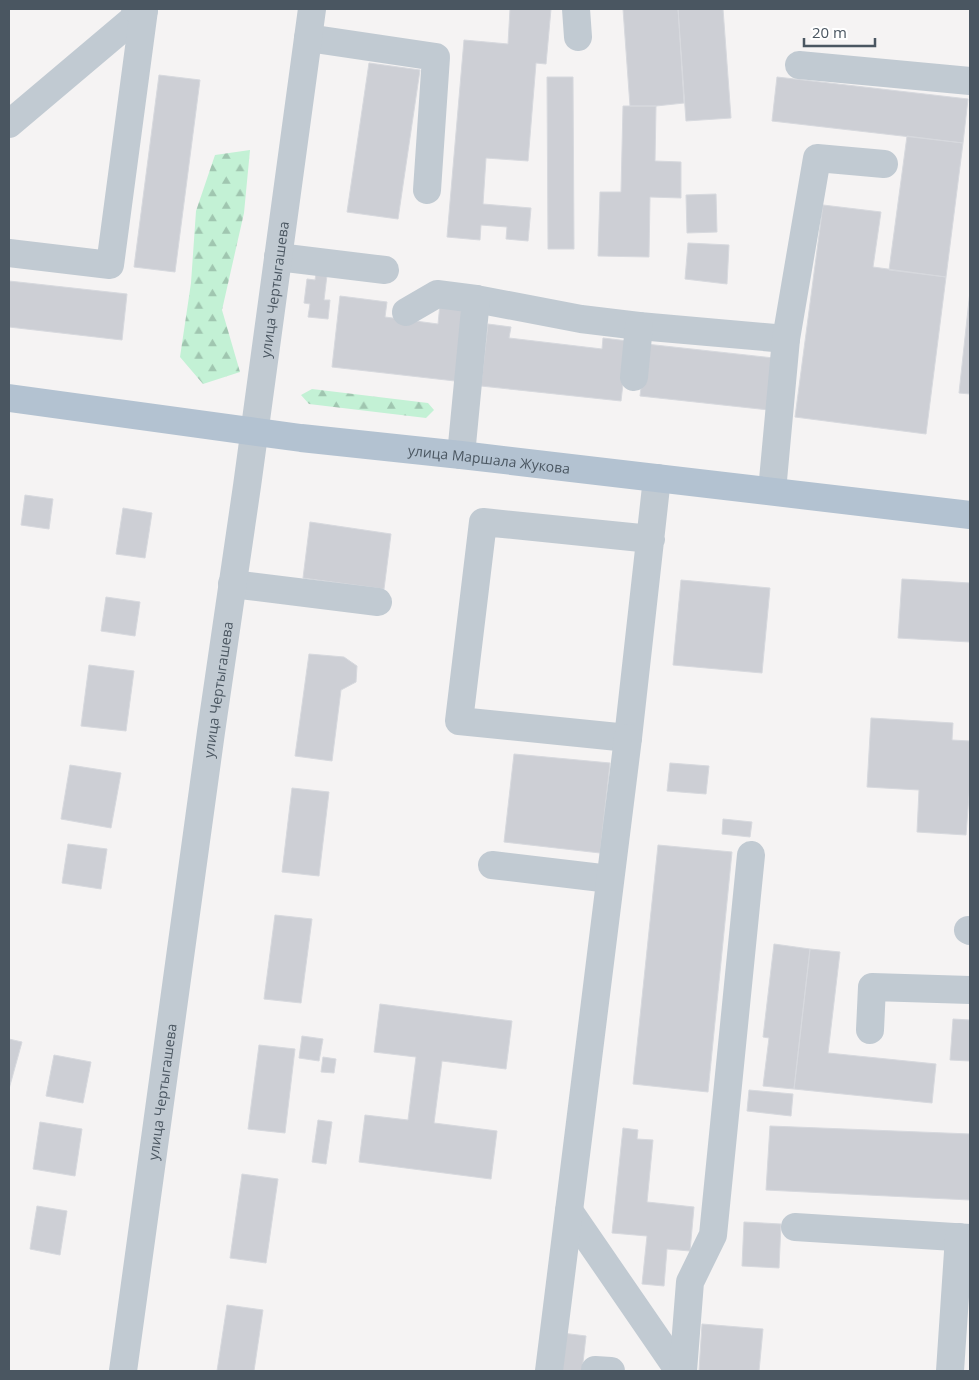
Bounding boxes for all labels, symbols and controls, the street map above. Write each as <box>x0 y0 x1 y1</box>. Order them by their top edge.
scale bar <box>804 15 875 47</box>
text: 20 m <box>812 22 847 42</box>
street label: улица Чертыгашева <box>255 220 292 359</box>
street label: улица Маршала Жукова <box>407 440 571 477</box>
street label: улица Чертыгашева <box>198 620 237 759</box>
street label: улица Чертыгашева <box>143 1022 180 1161</box>

